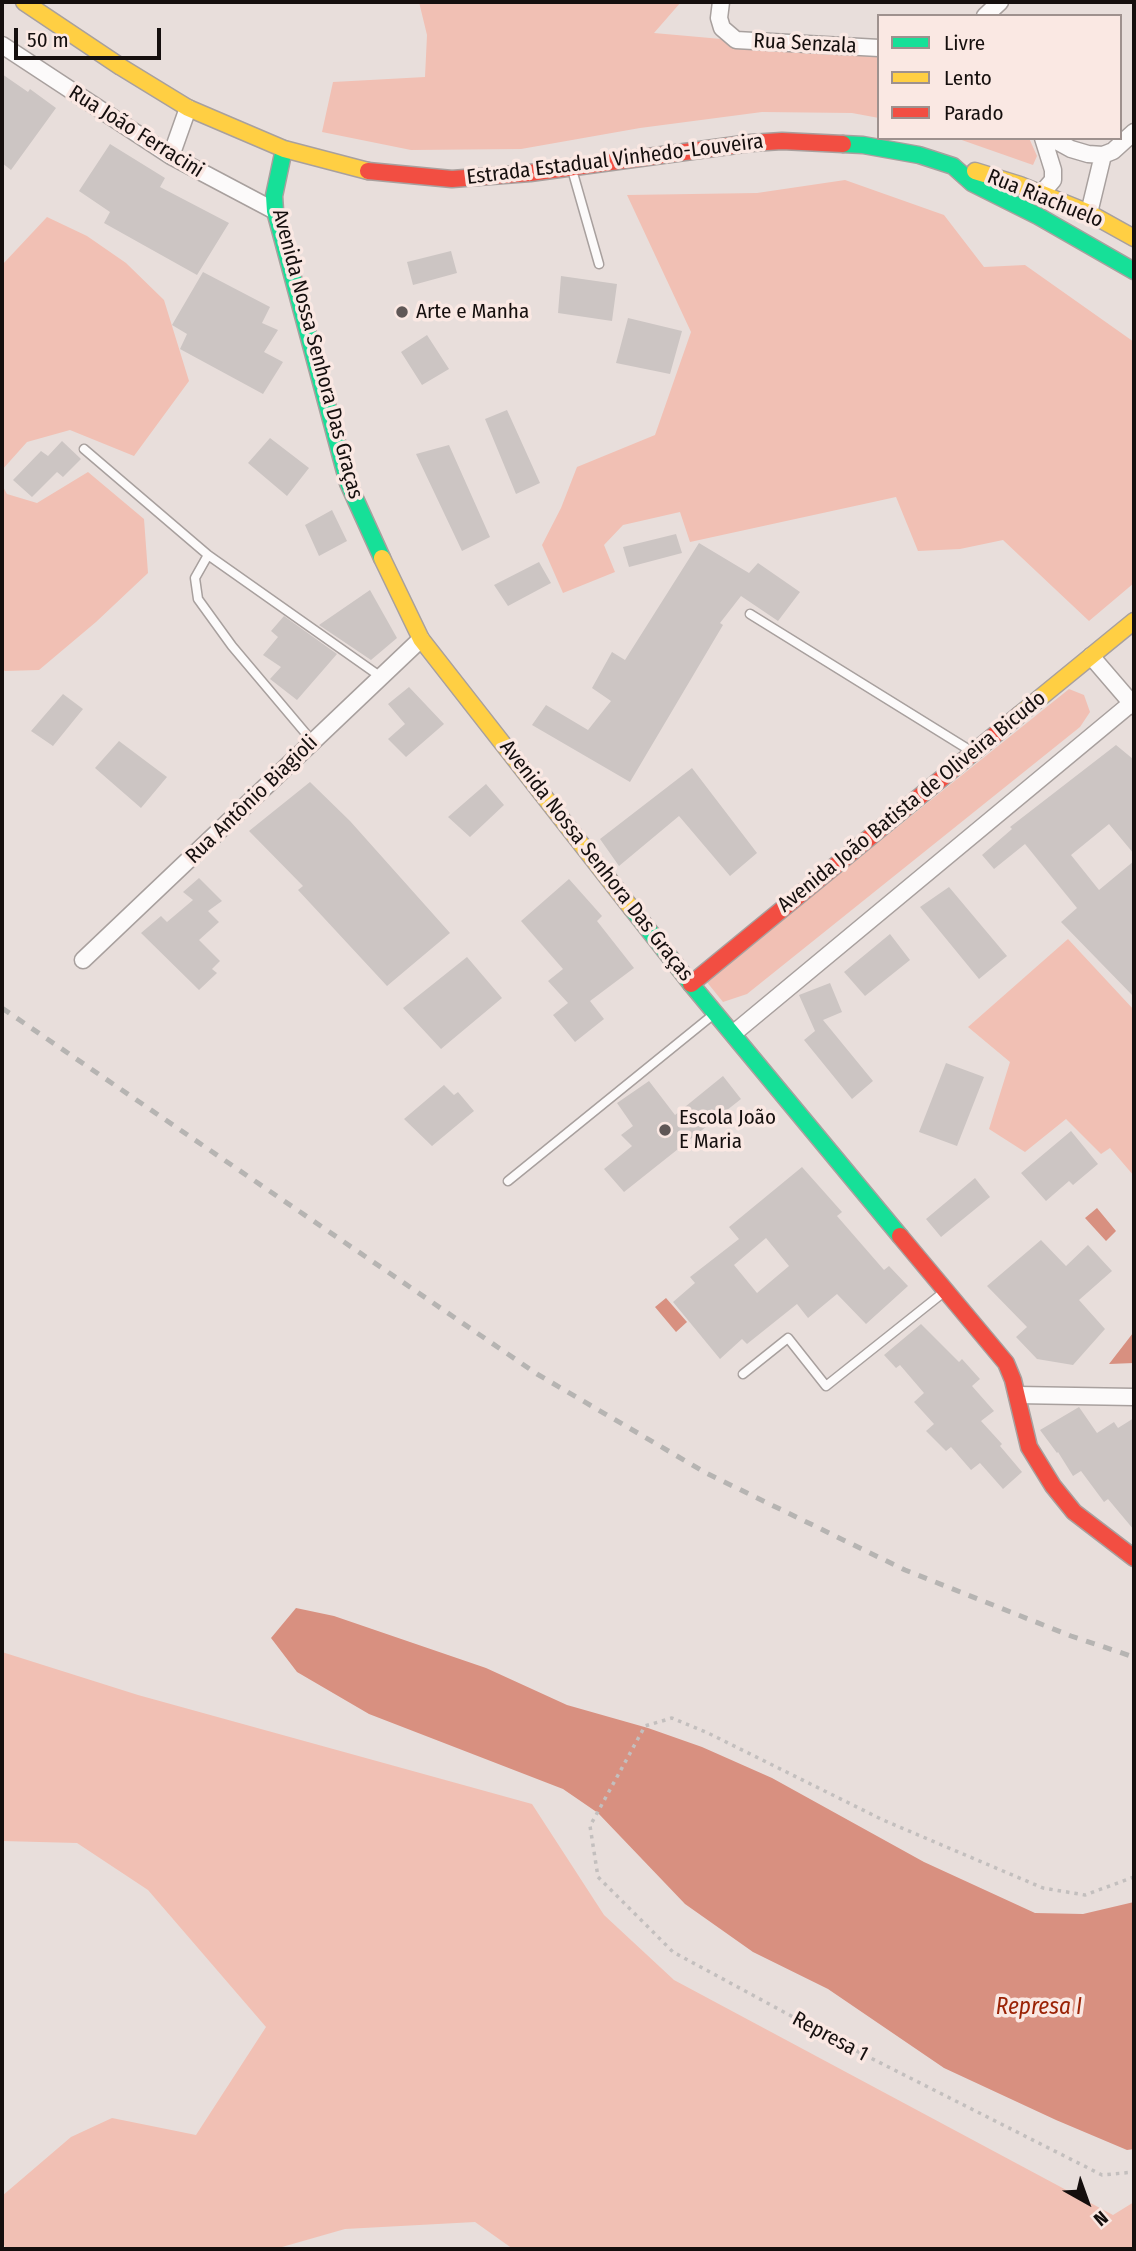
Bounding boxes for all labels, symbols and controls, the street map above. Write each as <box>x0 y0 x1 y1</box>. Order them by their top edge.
scale bar <box>18 14 164 58</box>
legend <box>877 14 1122 140</box>
text: 50 m <box>27 27 69 53</box>
street label: Rua Senzala <box>753 29 857 59</box>
text: Livre <box>944 30 985 56</box>
text: Lento <box>944 65 992 91</box>
street label: Rua João Ferracini <box>64 80 208 184</box>
text: Parado <box>944 100 1003 126</box>
street label: Estrada Estadual Vinhedo-Louveira <box>465 129 765 191</box>
street label: Rua Riachuelo <box>983 164 1107 234</box>
street label: Avenida Nossa Senhora Das Graças <box>266 206 368 502</box>
place label: Arte e Manha <box>416 299 529 325</box>
marker: Arte e Manha <box>394 304 410 320</box>
street label: Avenida João Batista de Oliveira Bicudo <box>773 686 1051 918</box>
street label: Rua Antônio Biagioli <box>181 731 323 869</box>
street label: Avenida Nossa Senhora Das Graças <box>494 735 698 987</box>
place label: Escola João E Maria <box>679 1105 776 1155</box>
marker: Escola João E Maria <box>657 1122 673 1138</box>
water label: Represa I <box>996 1994 1082 2022</box>
street label: Represa 1 <box>788 2007 872 2067</box>
north arrow <box>1052 2167 1122 2237</box>
text: N <box>1089 2206 1113 2231</box>

